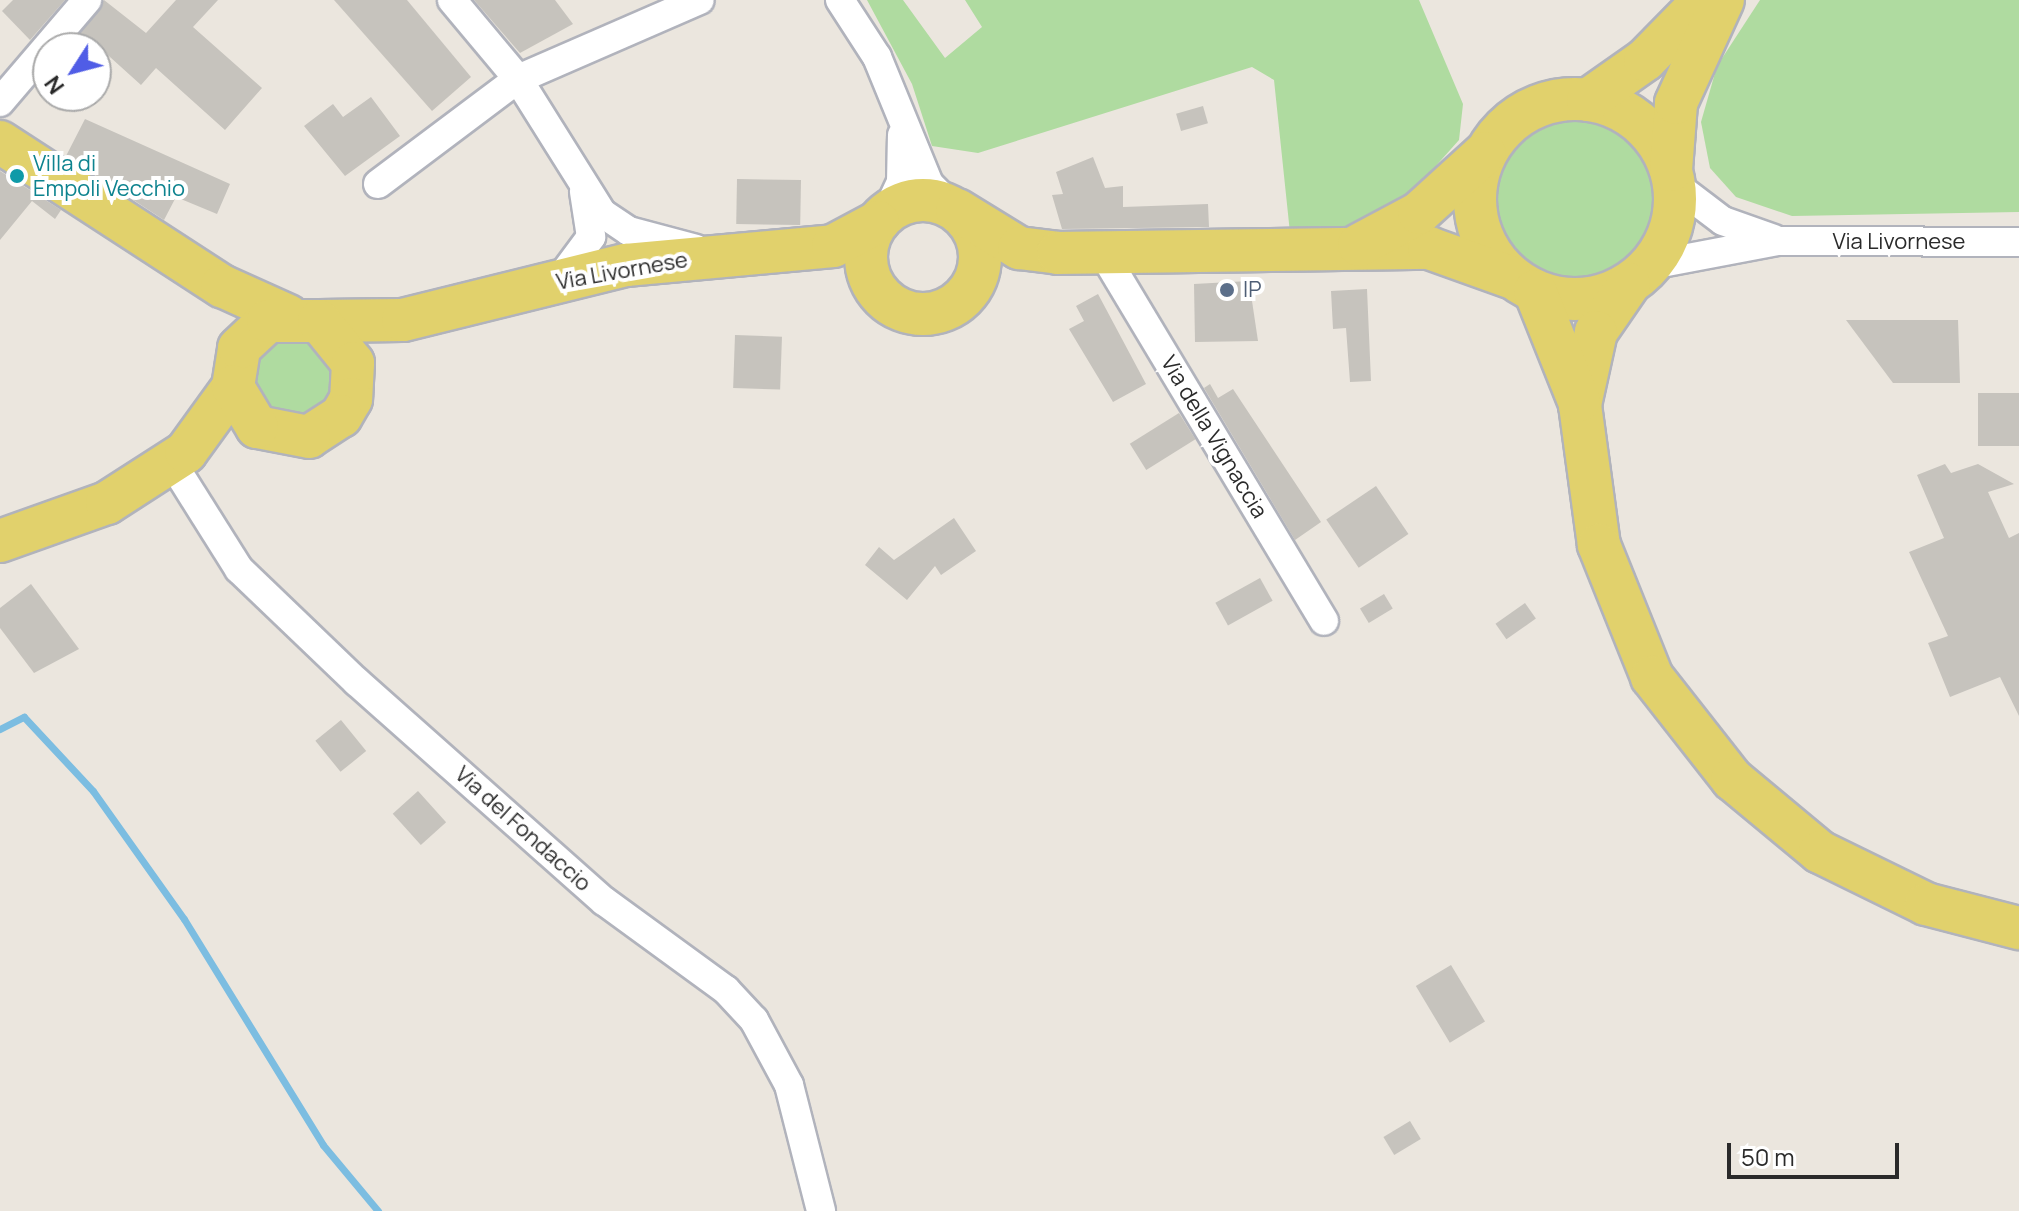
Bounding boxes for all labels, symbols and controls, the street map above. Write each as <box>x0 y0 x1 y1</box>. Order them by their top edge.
north arrow <box>32 32 112 112</box>
text: N <box>37 70 71 100</box>
place label: Villa di Empoli Vecchio <box>33 150 185 202</box>
marker: Villa di Empoli Vecchio <box>8 167 26 185</box>
street label: Via Livornese <box>1833 229 1965 255</box>
street label: Via Livornese <box>554 246 690 296</box>
place label: IP <box>1243 277 1261 303</box>
marker: IP <box>1218 281 1236 299</box>
street label: Via della Vignaccia <box>1155 351 1273 523</box>
street label: Via del Fondaccio <box>450 761 596 897</box>
scale bar <box>1731 1127 1903 1177</box>
text: 50 m <box>1741 1140 1795 1173</box>

